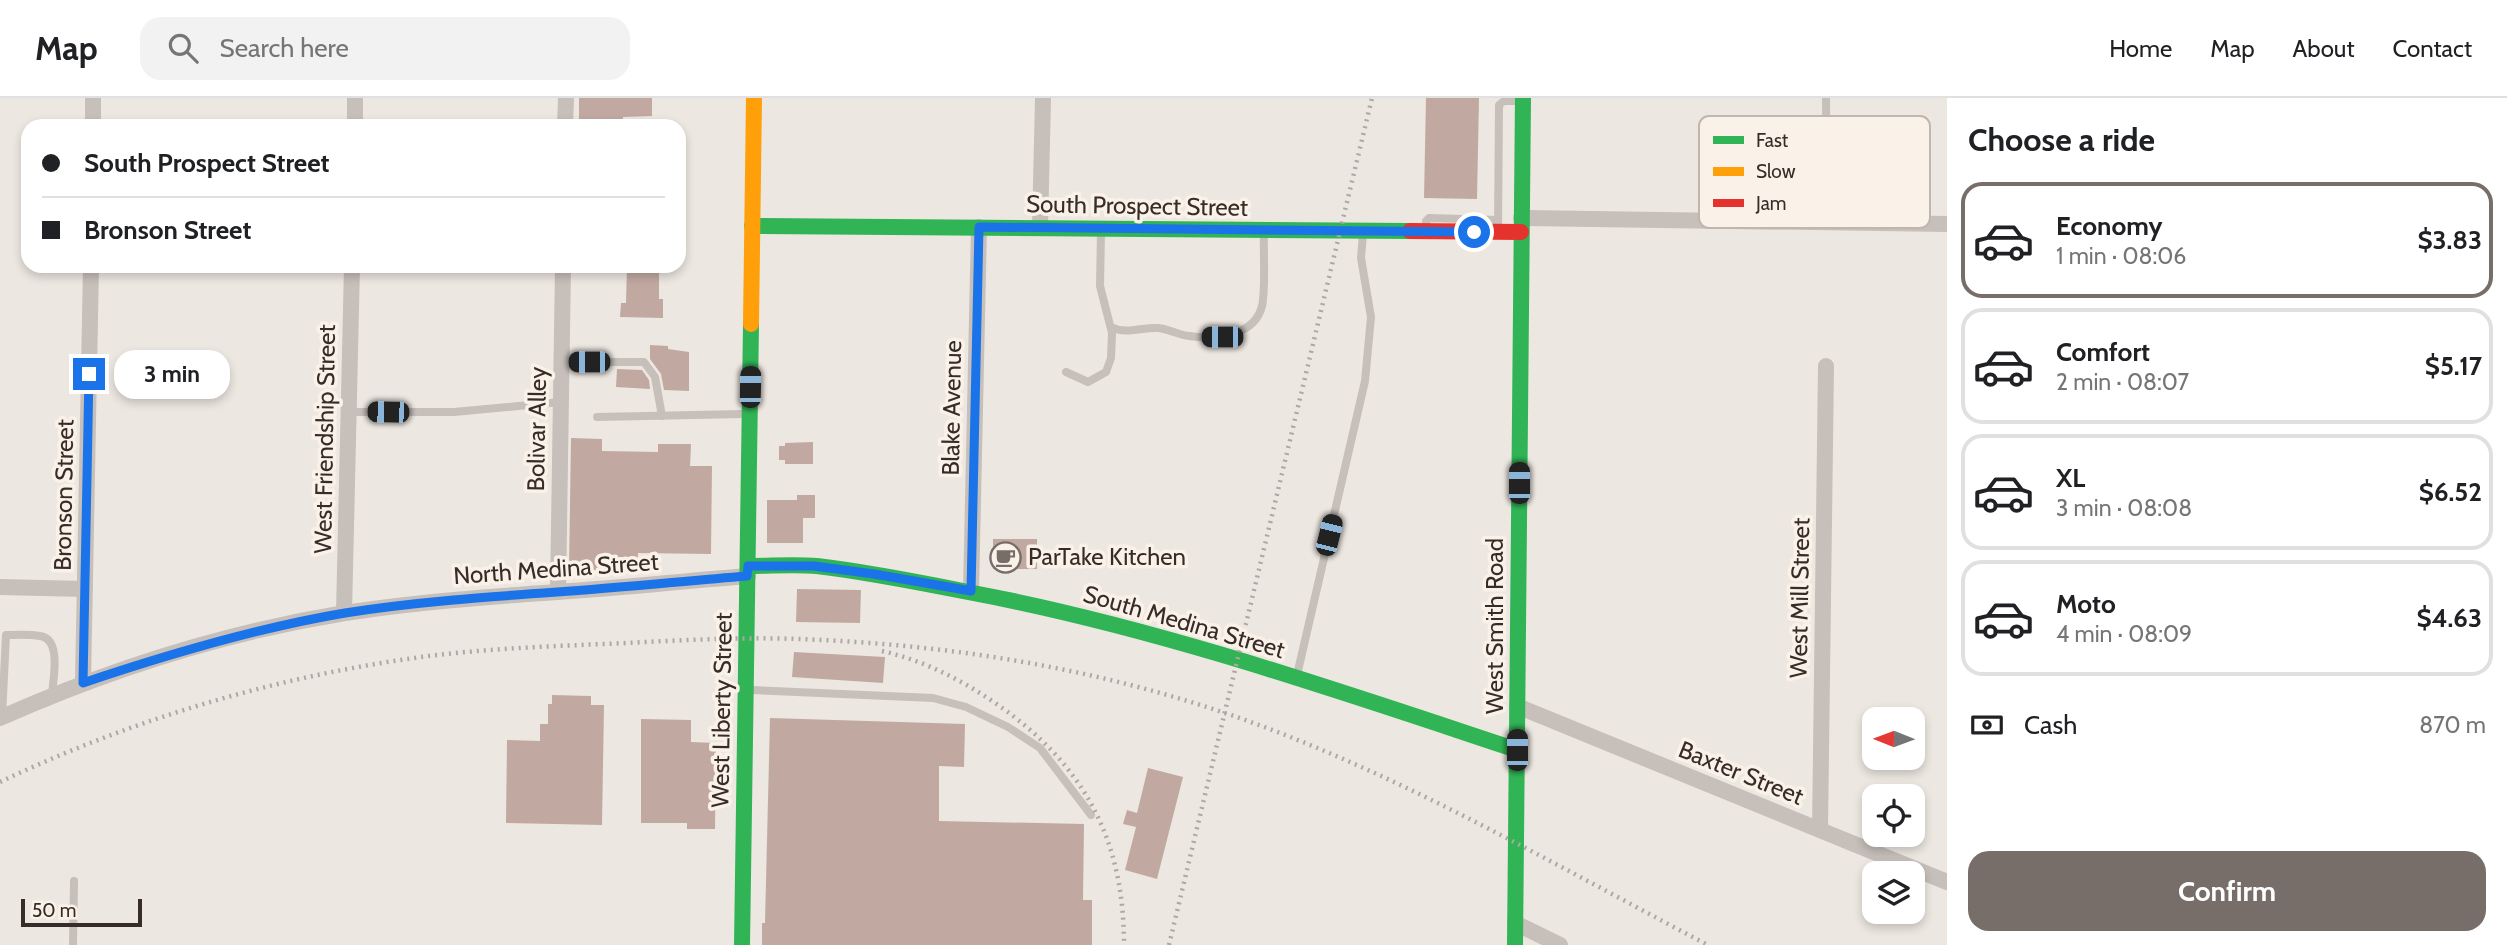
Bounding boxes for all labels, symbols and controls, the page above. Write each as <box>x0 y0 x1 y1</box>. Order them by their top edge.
search box <box>140 17 630 80</box>
text: Map <box>35 28 98 68</box>
icon: search <box>164 29 202 67</box>
text: Search here <box>220 32 349 64</box>
text: Home <box>2109 34 2172 63</box>
text: Map <box>2210 34 2255 63</box>
text: About <box>2293 34 2355 63</box>
text: Contact <box>2393 34 2472 63</box>
legend <box>1699 116 1930 228</box>
text: Choose a ride <box>1968 120 2155 159</box>
text: Fast <box>1756 129 1789 152</box>
text: South Prospect Street <box>84 147 330 179</box>
text: Slow <box>1756 160 1796 183</box>
street label: South Prospect Street <box>1026 189 1248 222</box>
text: Jam <box>1755 192 1786 215</box>
icon: car <box>1972 209 2035 272</box>
text: Economy <box>2056 210 2162 242</box>
text: Bronson Street <box>84 214 251 246</box>
route start <box>1458 216 1490 248</box>
text: $3.83 <box>2417 224 2482 256</box>
text: 1 min · 08:06 <box>2056 242 2186 270</box>
street label: West Friendship Street <box>308 324 341 554</box>
car <box>1202 327 1244 348</box>
icon: car <box>1972 335 2035 398</box>
text: Comfort <box>2056 336 2150 368</box>
street label: Blake Avenue <box>936 340 967 476</box>
callout: 3 min <box>114 350 229 398</box>
text: $5.17 <box>2425 350 2482 382</box>
car <box>569 352 611 373</box>
route end <box>73 358 105 390</box>
text: 3 min <box>144 360 200 388</box>
street label: Bolivar Alley <box>521 366 552 492</box>
car <box>740 366 761 408</box>
text: 2 min · 08:07 <box>2056 368 2189 396</box>
car <box>367 401 410 423</box>
street label: Bronson Street <box>48 419 79 571</box>
icon: car <box>1972 461 2035 524</box>
car <box>1509 462 1530 504</box>
text: XL <box>2056 462 2085 494</box>
text: $6.52 <box>2419 476 2482 508</box>
text: 3 min · 08:08 <box>2056 494 2192 522</box>
car <box>1314 512 1345 558</box>
street label: West Mill Street <box>1784 518 1815 678</box>
street label: West Smith Road <box>1480 538 1509 714</box>
cafe icon: ParTake Kitchen <box>988 540 1022 574</box>
place label: ParTake Kitchen <box>1028 542 1186 571</box>
street label: North Medina Street <box>452 547 660 590</box>
street label: South Medina Street <box>1080 579 1288 664</box>
icon: car <box>1972 587 2035 650</box>
text: Moto <box>2056 588 2116 620</box>
text: $4.63 <box>2416 602 2482 634</box>
street label: West Liberty Street <box>705 612 738 808</box>
text: 4 min · 08:09 <box>2056 620 2192 648</box>
icon: cash <box>1968 706 2006 744</box>
north arrow <box>1862 707 1925 770</box>
map controls <box>1862 707 1925 924</box>
text: Cash <box>2024 709 2077 741</box>
text: 870 m <box>2419 711 2486 739</box>
car <box>1507 729 1528 771</box>
street label: Baxter Street <box>1674 734 1808 811</box>
button: locate <box>1862 784 1925 847</box>
button: Confirm <box>1968 851 2486 931</box>
button: layers <box>1862 861 1925 924</box>
scale bar <box>21 896 142 928</box>
text: 50 m <box>32 899 76 922</box>

